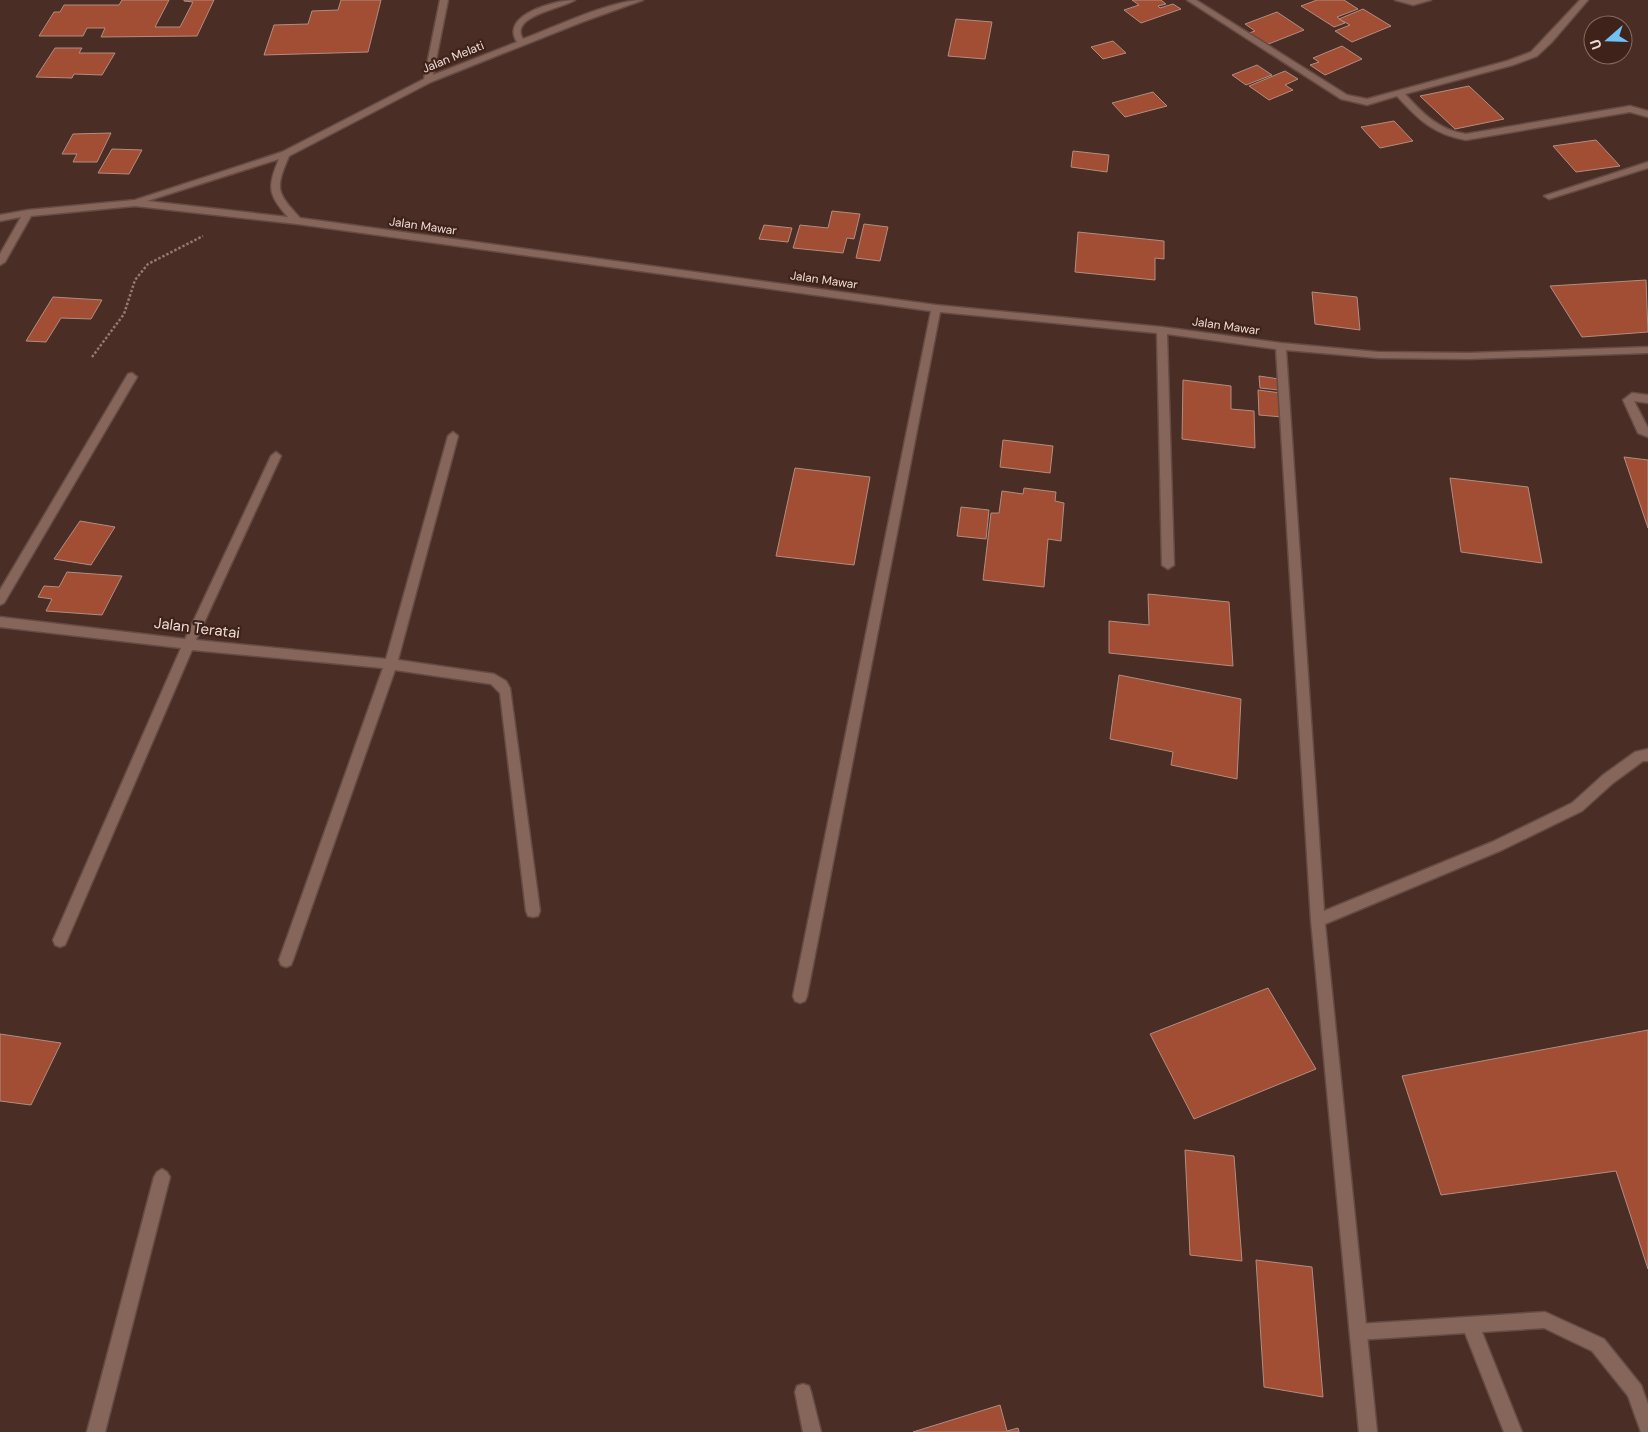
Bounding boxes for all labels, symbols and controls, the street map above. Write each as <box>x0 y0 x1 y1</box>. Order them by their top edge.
north arrow <box>1583 15 1633 65</box>
street label: Jalan Melati <box>420 37 486 77</box>
text: U <box>1586 37 1606 52</box>
street label: Jalan Mawar <box>388 213 458 239</box>
street label: Jalan Mawar <box>789 267 859 293</box>
street label: Jalan Mawar <box>1191 313 1261 339</box>
street label: Jalan Teratai <box>153 613 241 643</box>

